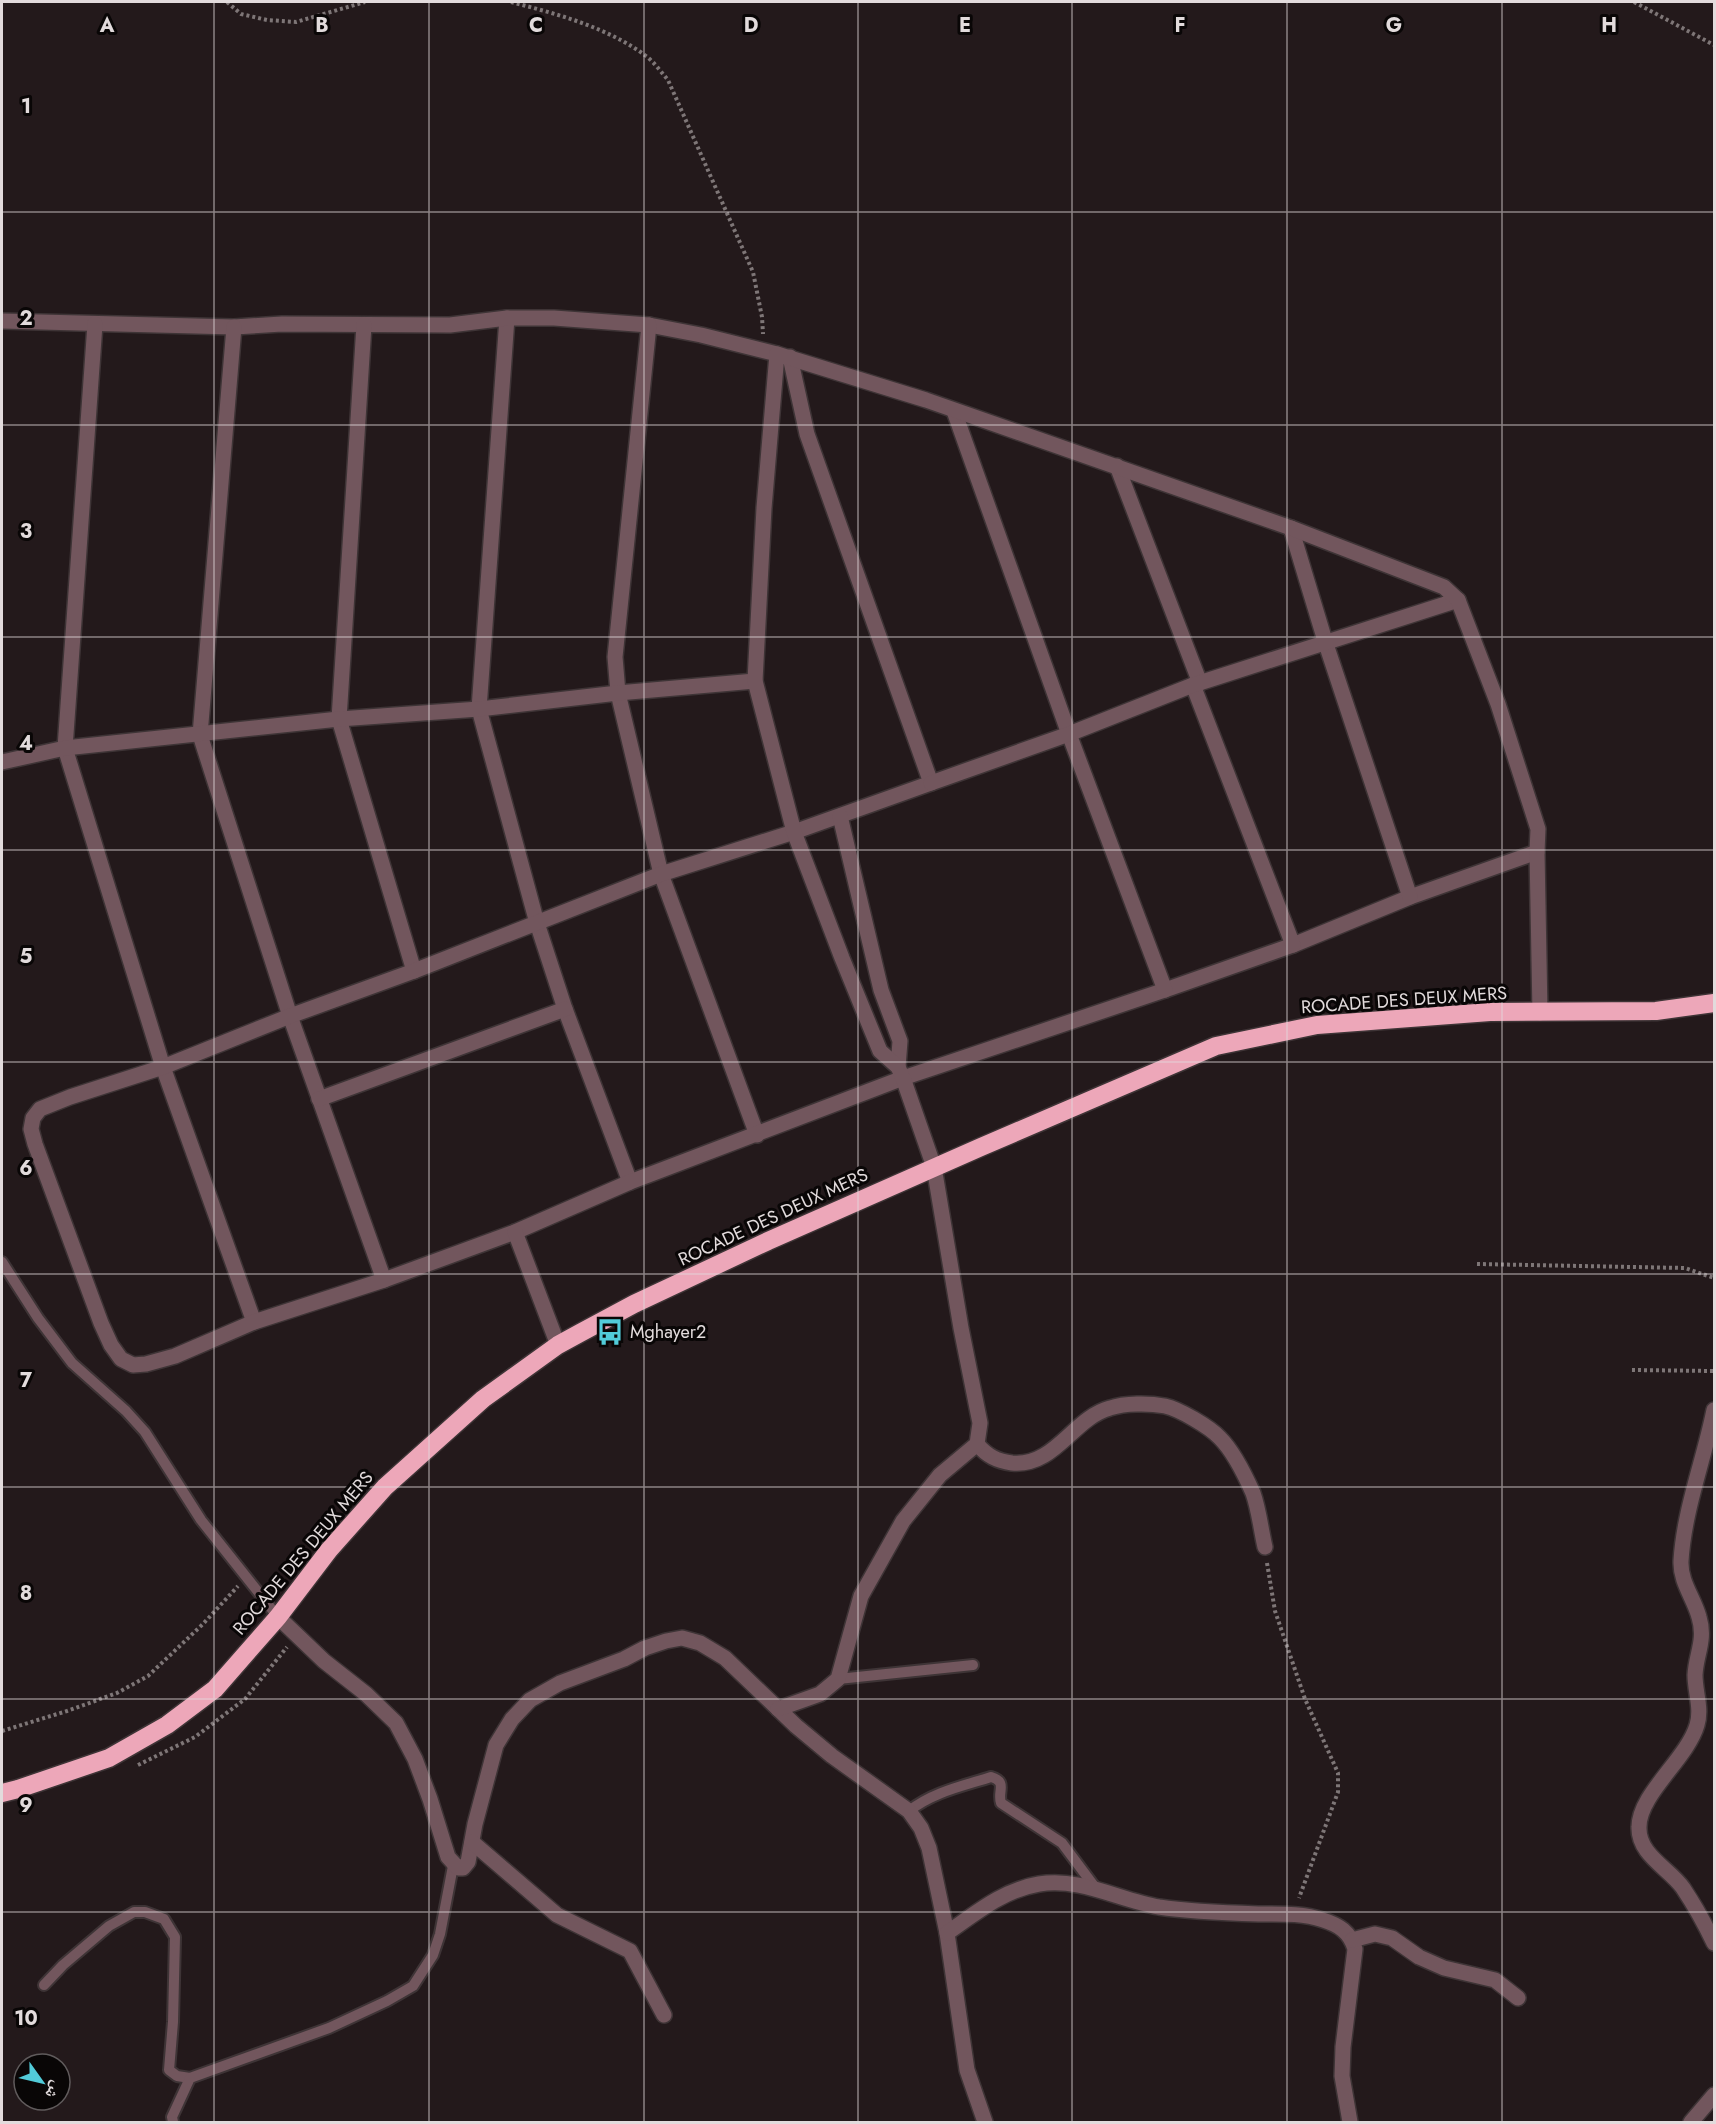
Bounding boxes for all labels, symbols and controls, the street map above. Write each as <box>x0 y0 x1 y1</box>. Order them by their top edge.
text: A <box>99 11 115 40</box>
text: B <box>315 11 329 40</box>
text: C <box>529 11 543 40</box>
text: D <box>744 11 758 40</box>
text: E <box>959 11 971 40</box>
text: F <box>1174 11 1186 40</box>
text: G <box>1386 11 1402 40</box>
text: H <box>1601 11 1617 40</box>
text: 1 <box>21 92 31 121</box>
text: 2 <box>19 304 33 333</box>
text: 3 <box>20 517 32 546</box>
text: 4 <box>19 729 33 758</box>
text: 5 <box>20 942 33 971</box>
street label: ROCADE DES DEUX MERS <box>1300 980 1508 1020</box>
text: 6 <box>19 1154 33 1183</box>
street label: ROCADE DES DEUX MERS <box>674 1162 872 1272</box>
bus stop icon: Mghayer2 <box>595 1317 625 1347</box>
place label: Mghayer2 <box>630 1319 706 1345</box>
text: 7 <box>20 1366 33 1395</box>
street label: ROCADE DES DEUX MERS <box>227 1465 379 1640</box>
text: 8 <box>20 1579 32 1608</box>
text: 9 <box>19 1791 33 1820</box>
text: 10 <box>14 2004 38 2033</box>
north arrow <box>12 2052 72 2112</box>
text: ش <box>40 2077 68 2104</box>

